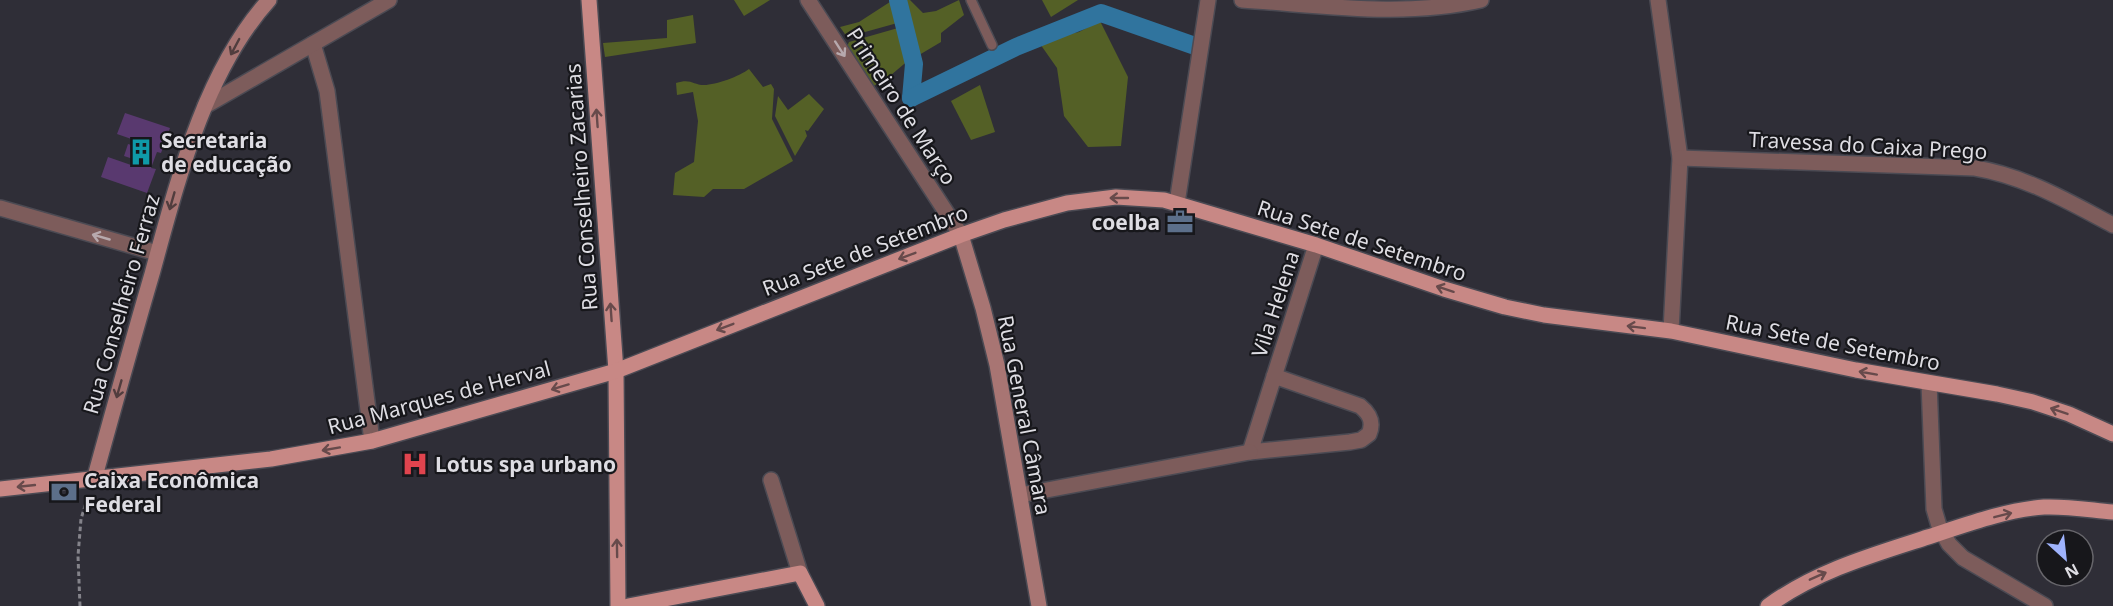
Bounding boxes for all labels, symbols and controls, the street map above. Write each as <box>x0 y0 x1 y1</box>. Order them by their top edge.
street label: Primeiro de Março <box>841 22 963 190</box>
one-way arrow <box>229 38 240 56</box>
one-way arrow <box>835 40 847 57</box>
street label: Rua Conselheiro Zacarias <box>558 62 604 312</box>
one-way arrow <box>592 108 603 128</box>
street label: Travessa do Caixa Prego <box>1748 125 1988 165</box>
place label: Secretaria de educação <box>161 126 292 178</box>
building icon: Secretaria de educação <box>126 137 156 167</box>
street label: Rua Conselheiro Ferraz <box>76 191 166 417</box>
one-way arrow <box>166 191 177 210</box>
one-way arrow <box>1109 192 1129 203</box>
street label: Rua Sete de Setembro <box>1254 193 1470 287</box>
street label: Rua Sete de Setembro <box>758 198 972 302</box>
office icon: coelba <box>1165 207 1195 237</box>
place label: coelba <box>1091 208 1160 236</box>
one-way arrow <box>92 231 111 242</box>
street label: Vila Helena <box>1245 247 1305 361</box>
one-way arrow <box>898 251 917 262</box>
one-way arrow <box>1436 283 1455 294</box>
one-way arrow <box>606 303 617 323</box>
street label: Rua Sete de Setembro <box>1723 307 1943 377</box>
street label: Rua General Câmara <box>992 313 1058 517</box>
one-way arrow <box>1627 321 1646 332</box>
one-way arrow <box>717 323 735 334</box>
street label: Rua Marques de Herval <box>324 354 554 440</box>
one-way arrow <box>1859 367 1879 378</box>
one-way arrow <box>113 379 124 398</box>
one-way arrow <box>551 382 570 393</box>
one-way arrow <box>2050 405 2069 416</box>
one-way arrow <box>322 443 341 454</box>
hospital icon: Lotus spa urbano <box>400 449 430 479</box>
place label: Lotus spa urbano <box>435 450 616 478</box>
place label: Caixa Econômica Federal <box>84 466 259 518</box>
bank icon: Caixa Econômica Federal <box>49 477 79 507</box>
one-way arrow <box>16 481 36 492</box>
one-way arrow <box>1994 509 2013 520</box>
north arrow <box>2035 528 2095 588</box>
one-way arrow <box>611 538 623 558</box>
text: N <box>2061 559 2083 584</box>
one-way arrow <box>1809 570 1827 581</box>

